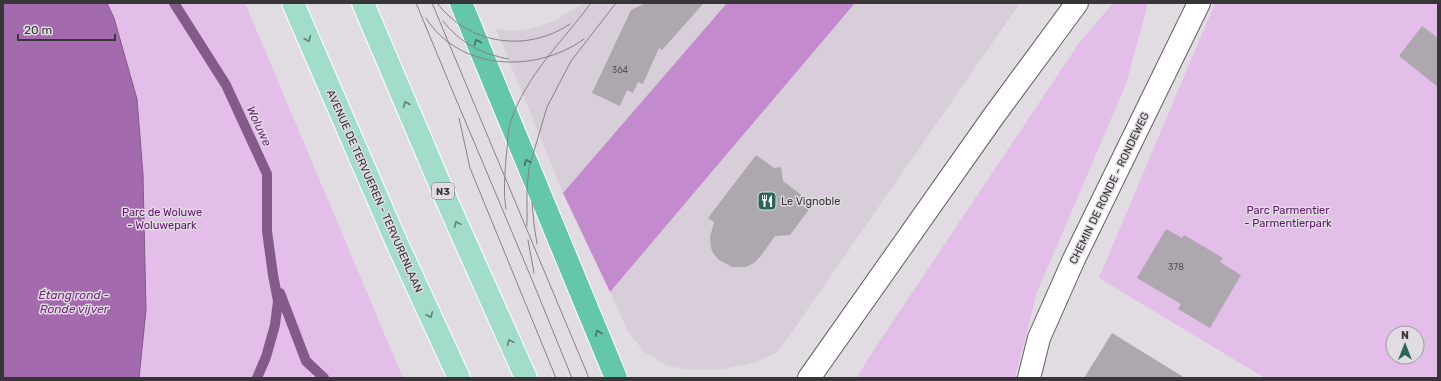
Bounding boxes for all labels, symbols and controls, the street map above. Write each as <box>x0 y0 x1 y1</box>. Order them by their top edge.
scale bar <box>18 16 115 42</box>
text: 20 m <box>24 23 52 37</box>
one-way arrow <box>304 35 312 42</box>
one-way arrow <box>474 38 482 46</box>
house number: 364 <box>612 65 629 75</box>
street label: AVENUE DE TERVUEREN - TERVURENLAAN <box>324 88 425 295</box>
one-way arrow <box>403 101 411 109</box>
water label: Woluwe <box>244 104 274 148</box>
street label: CHEMIN DE RONDE - RONDEWEG <box>1067 110 1152 266</box>
one-way arrow <box>523 158 531 165</box>
road number: N3 <box>432 183 454 199</box>
restaurant icon: Le Vignoble <box>756 190 778 212</box>
place label: Le Vignoble <box>781 195 840 208</box>
park label: Parc Parmentier - Parmentierpark <box>1244 204 1332 230</box>
park label: Parc de Woluwe - Woluwepark <box>122 206 202 232</box>
one-way arrow <box>454 220 462 228</box>
house number: 378 <box>1168 262 1184 272</box>
water label: Étang rond - Ronde vijver <box>39 288 110 316</box>
one-way arrow <box>425 311 433 318</box>
north arrow <box>1385 325 1425 365</box>
one-way arrow <box>594 329 602 336</box>
text: N <box>1401 329 1409 342</box>
one-way arrow <box>507 339 515 347</box>

